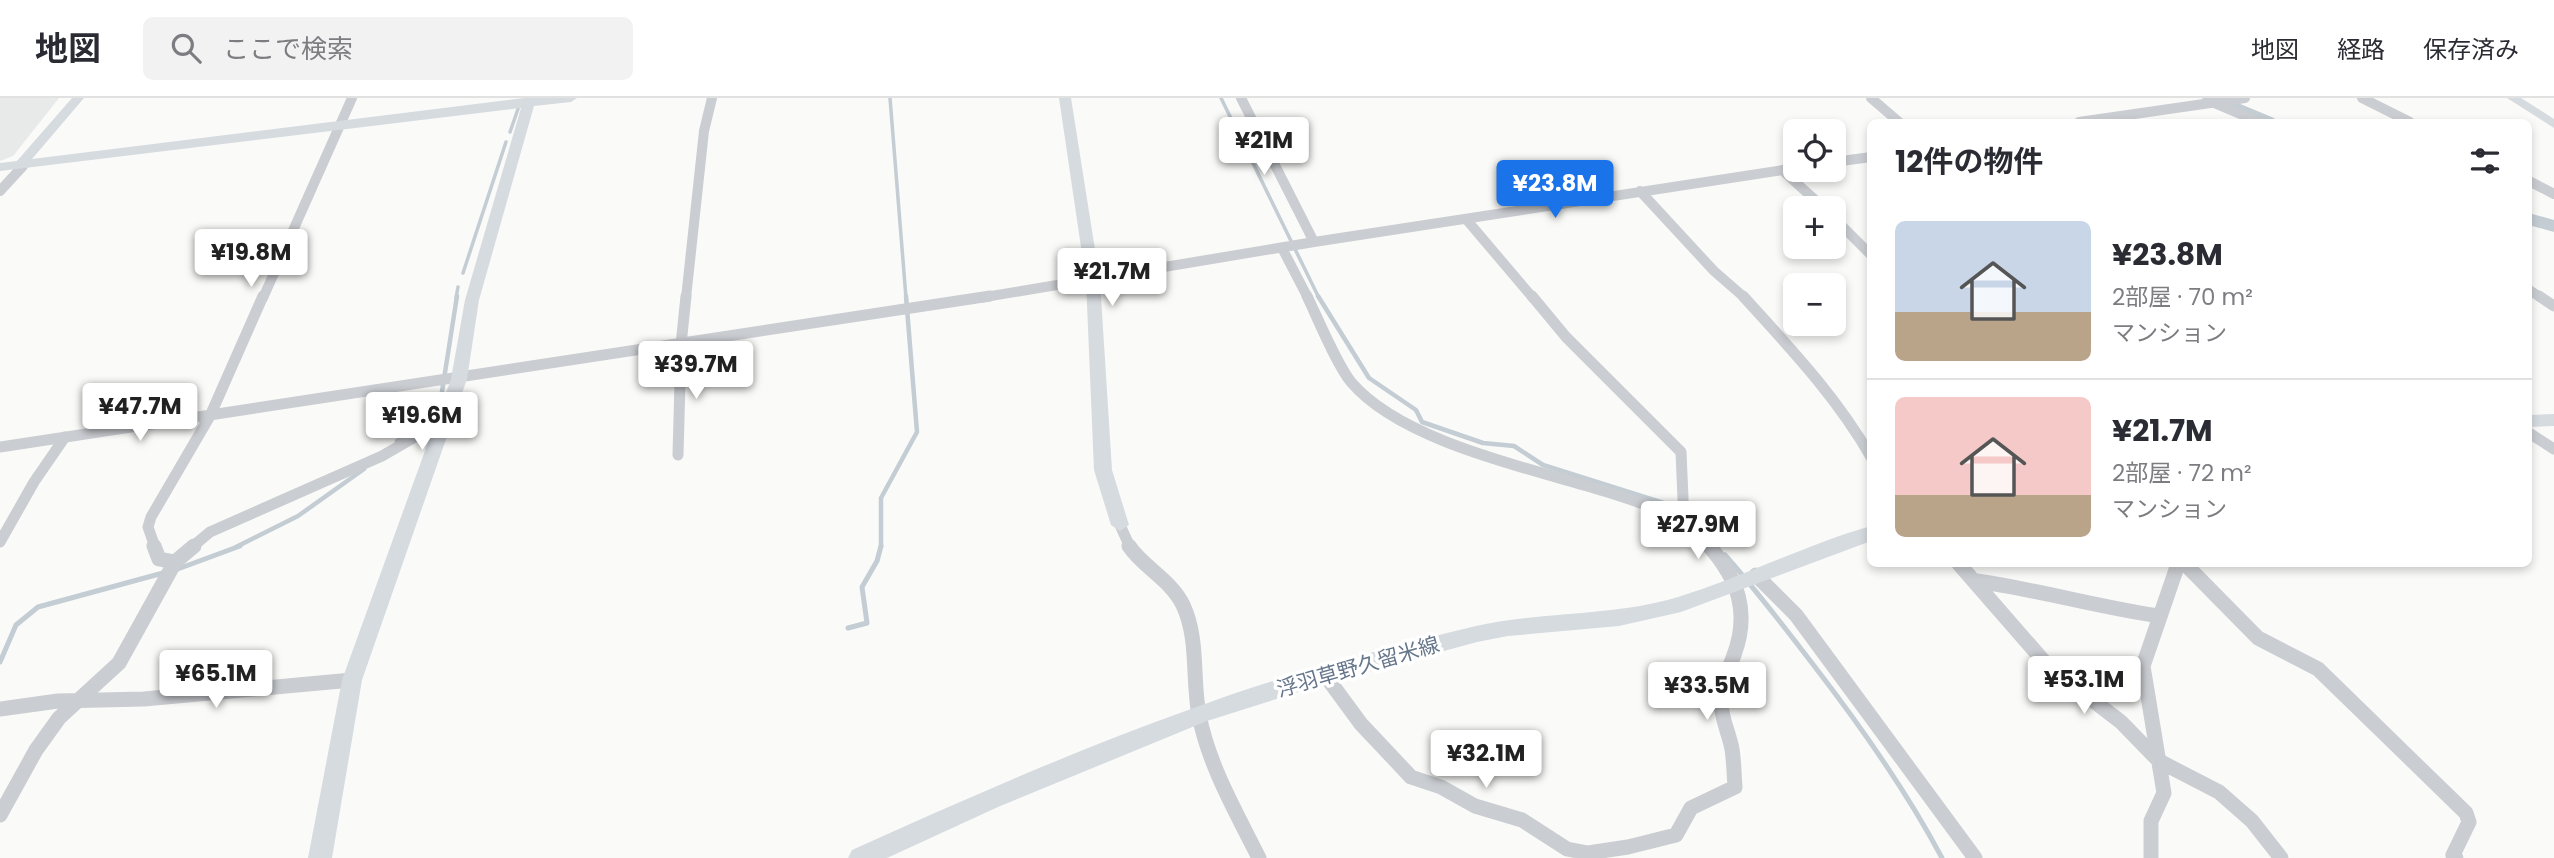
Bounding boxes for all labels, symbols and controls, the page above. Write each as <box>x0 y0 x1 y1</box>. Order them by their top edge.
search box <box>143 17 633 80</box>
text: 地図 <box>35 25 101 72</box>
icon: search <box>167 29 205 67</box>
text: ここで検索 <box>223 31 353 67</box>
text: 地図 <box>2251 33 2299 66</box>
text: 経路 <box>2337 33 2385 66</box>
text: 保存済み <box>2423 33 2519 66</box>
pin: ¥21M <box>1223 118 1305 177</box>
map controls <box>1783 119 1846 336</box>
button: locate <box>1783 119 1846 182</box>
text: ¥21M <box>1235 124 1293 156</box>
text: 12件の物件 <box>1895 140 2043 183</box>
icon: filters <box>2466 142 2504 180</box>
pin: ¥23.8M <box>1498 160 1612 220</box>
text: ¥23.8M <box>1513 167 1598 199</box>
button: + <box>1783 196 1846 259</box>
pin: ¥19.8M <box>194 230 308 289</box>
text: ¥23.8M <box>2112 233 2223 276</box>
text: ¥19.8M <box>211 236 291 268</box>
pin: ¥21.7M <box>1055 248 1169 308</box>
icon: home <box>1951 249 2035 333</box>
text: ¥21.7M <box>1073 255 1151 287</box>
button: − <box>1783 273 1846 336</box>
text: 2部屋 · 70 m² <box>2112 281 2253 313</box>
text: マンション <box>2112 317 2227 349</box>
pin: ¥39.7M <box>639 342 753 401</box>
text: ¥39.7M <box>654 348 738 380</box>
pin: ¥47.7M <box>83 384 197 443</box>
text: ¥47.7M <box>98 390 182 422</box>
pin: ¥19.6M <box>365 392 479 452</box>
text: ¥19.6M <box>382 399 462 431</box>
text: ¥21.7M <box>2112 409 2213 452</box>
icon: home <box>1951 425 2035 509</box>
text: 2部屋 · 72 m² <box>2112 457 2252 489</box>
text: マンション <box>2112 493 2227 525</box>
pin: ¥27.9M <box>1641 502 1755 561</box>
text: ¥27.9M <box>1657 508 1739 540</box>
street label: 浮羽草野久留米線 <box>1273 629 1443 704</box>
pin: ¥65.1M <box>159 650 273 710</box>
pin: ¥53.1M <box>2027 656 2141 716</box>
text: ¥65.1M <box>175 657 257 689</box>
pin: ¥33.5M <box>1650 662 1764 722</box>
text: ¥53.1M <box>2044 663 2124 695</box>
text: ¥33.5M <box>1664 669 1750 701</box>
pin: ¥32.1M <box>1429 730 1543 790</box>
text: ¥32.1M <box>1447 737 1525 769</box>

